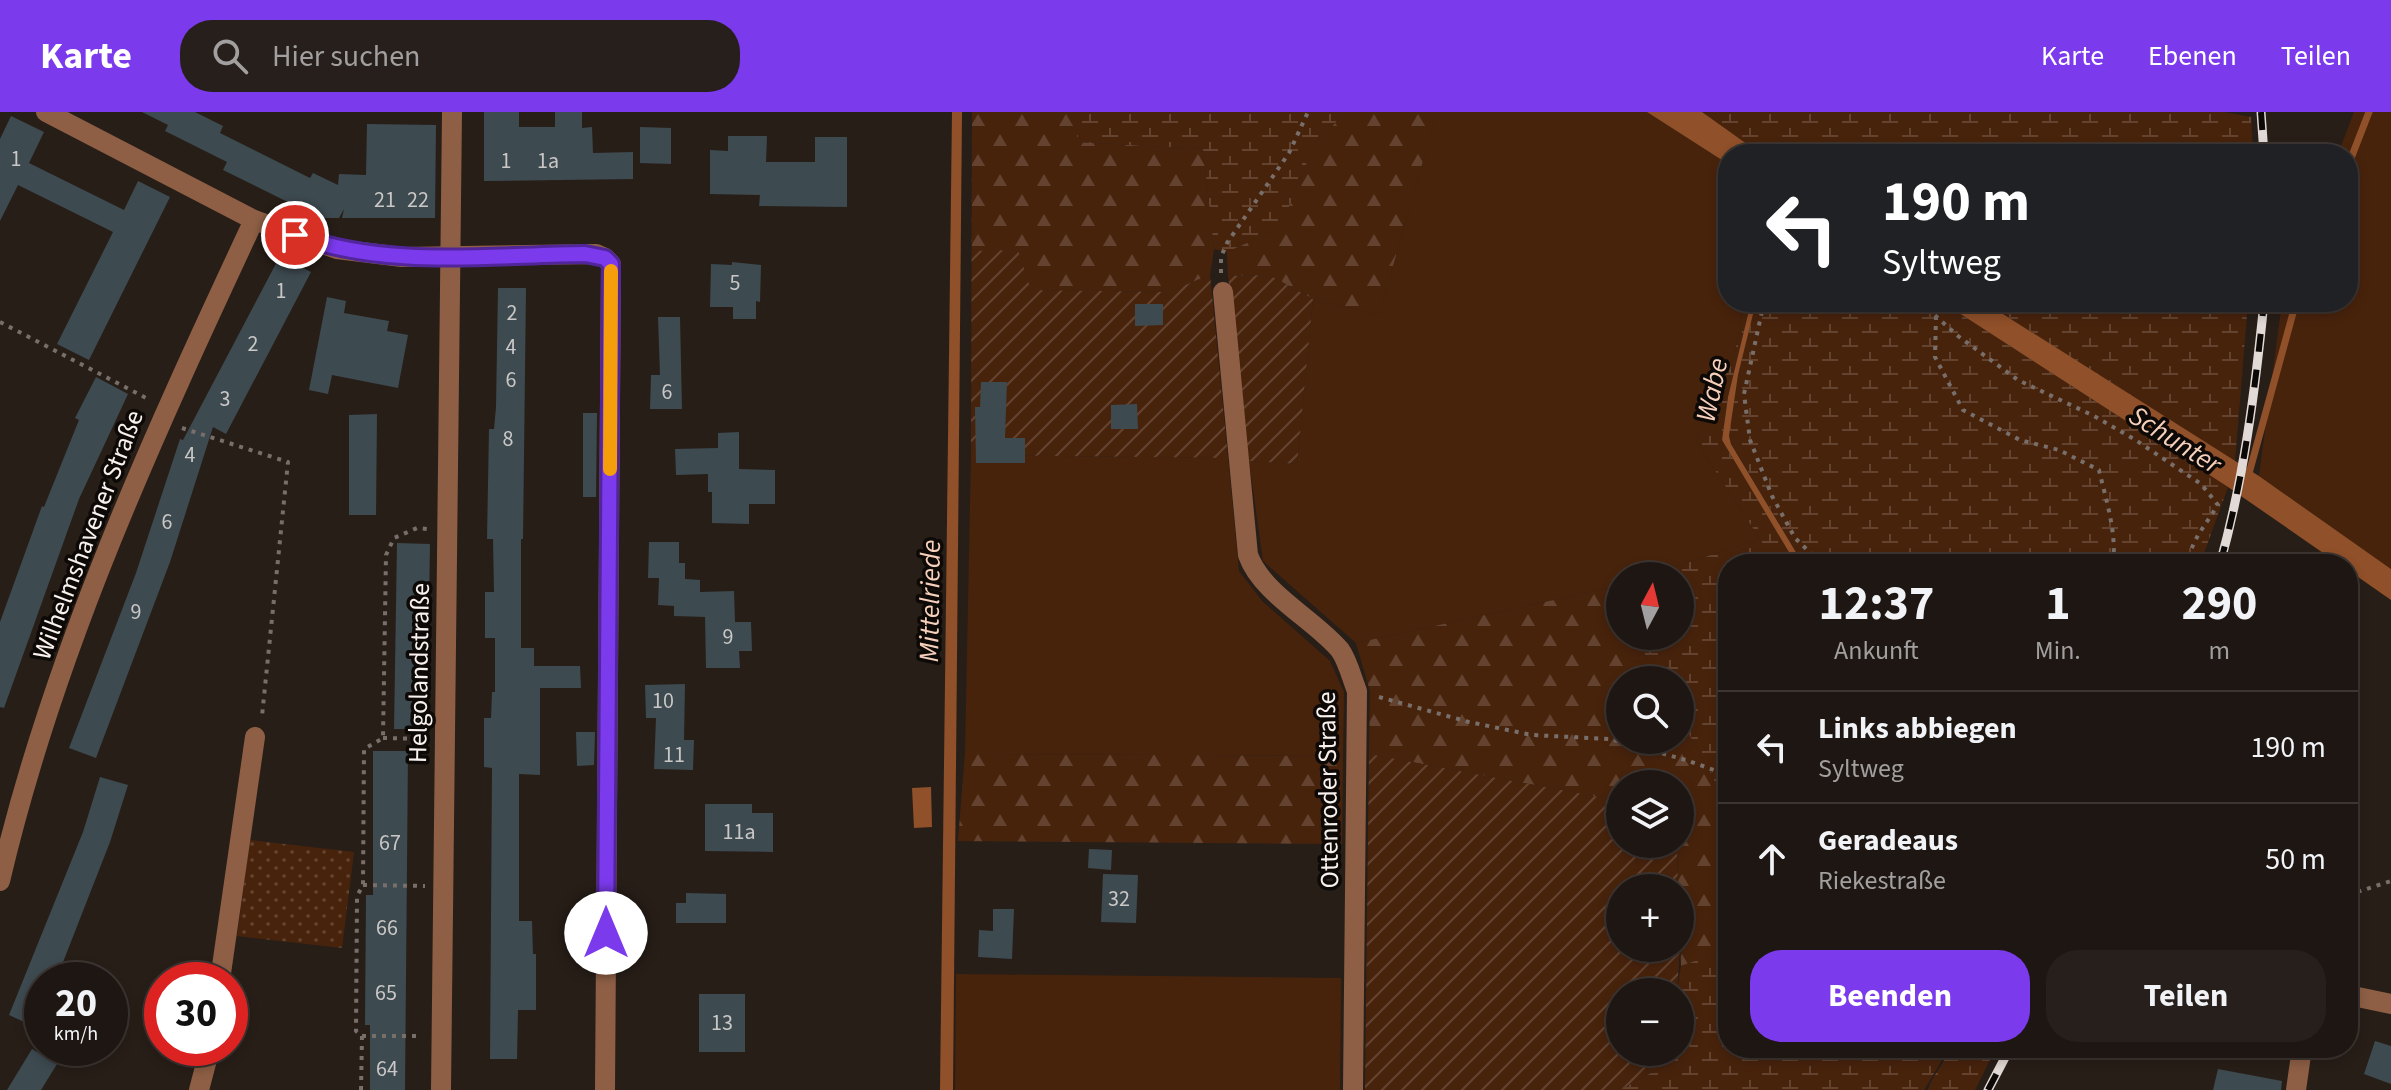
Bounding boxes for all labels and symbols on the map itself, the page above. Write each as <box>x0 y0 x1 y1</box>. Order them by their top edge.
house number: 1 <box>11 143 21 175</box>
house number: 1 <box>501 145 511 177</box>
house number: 1a <box>537 145 559 177</box>
house number: 21 <box>374 184 396 216</box>
house number: 22 <box>407 184 429 216</box>
pin <box>261 201 329 269</box>
house number: 5 <box>730 267 740 299</box>
house number: 1 <box>276 275 286 307</box>
house number: 2 <box>507 297 517 329</box>
house number: 2 <box>248 328 258 360</box>
house number: 4 <box>506 331 517 363</box>
water label: Wabe <box>1686 354 1738 426</box>
house number: 6 <box>506 364 517 396</box>
house number: 6 <box>662 376 673 408</box>
house number: 3 <box>220 383 230 415</box>
water label: Schunter <box>2121 396 2230 485</box>
street label: Wilhelmshavener Straße <box>23 405 153 665</box>
house number: 8 <box>503 423 514 455</box>
house number: 4 <box>185 439 196 471</box>
house number: 6 <box>162 506 173 538</box>
water label: Mittelriede <box>909 539 951 663</box>
north arrow <box>1606 562 1694 650</box>
street label: Helgolandstraße <box>399 583 439 763</box>
house number: 9 <box>131 596 141 628</box>
house number: 9 <box>723 621 733 653</box>
house number: 10 <box>652 685 674 717</box>
street label: Ottenroder Straße <box>1308 691 1348 889</box>
house number: 11 <box>663 739 685 771</box>
house number: 11a <box>723 816 755 848</box>
house number: 67 <box>379 827 401 859</box>
house number: 32 <box>1108 883 1130 915</box>
position arrow <box>564 891 648 975</box>
house number: 66 <box>376 912 398 944</box>
speed limit sign: 30 <box>144 962 248 1066</box>
house number: 65 <box>375 977 397 1009</box>
house number: 13 <box>711 1007 733 1039</box>
house number: 64 <box>376 1053 398 1085</box>

